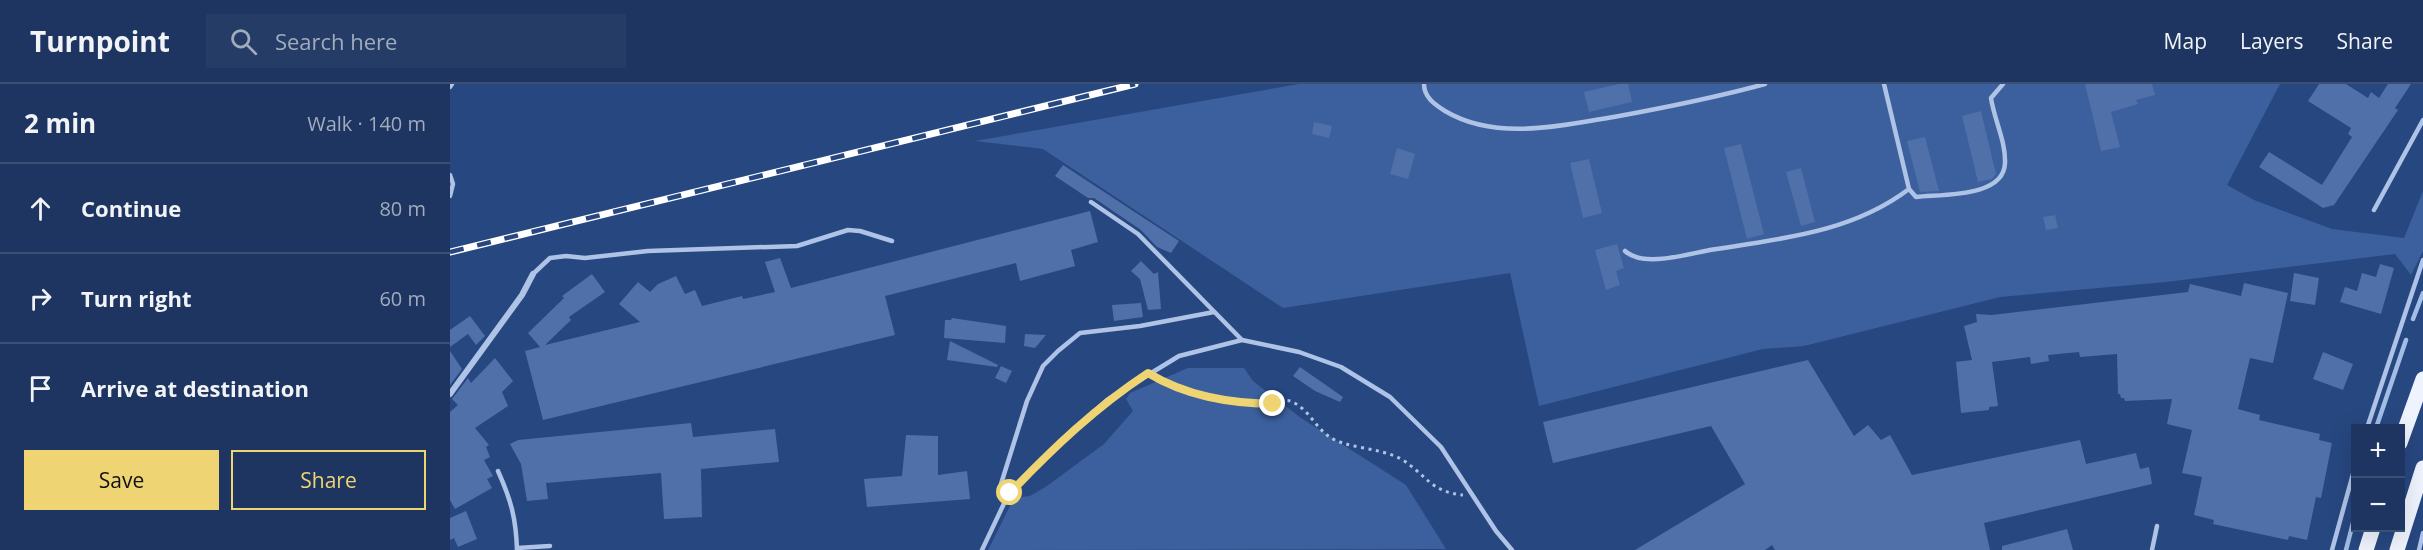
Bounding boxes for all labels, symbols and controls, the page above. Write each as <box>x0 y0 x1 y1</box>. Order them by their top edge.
search box <box>206 14 626 68</box>
text: Turnpoint <box>30 22 170 60</box>
icon: search <box>227 25 260 58</box>
text: Search here <box>275 26 397 56</box>
text: Map <box>2164 27 2207 55</box>
text: Layers <box>2240 27 2304 55</box>
text: Share <box>2337 27 2393 55</box>
text: 2 min <box>24 105 96 141</box>
text: Walk · 140 m <box>307 110 426 137</box>
icon: ahead <box>24 192 57 225</box>
text: Continue <box>81 193 181 223</box>
text: 80 m <box>379 195 426 222</box>
icon: right <box>24 282 57 315</box>
text: Turn right <box>81 283 192 313</box>
text: 60 m <box>379 285 426 312</box>
icon: arrive <box>24 372 57 405</box>
text: Arrive at destination <box>81 373 309 403</box>
route end <box>1259 390 1285 416</box>
map controls <box>2351 424 2405 532</box>
button: + <box>2351 424 2405 478</box>
button: Save <box>24 450 219 510</box>
button: Share <box>231 450 426 510</box>
button: − <box>2351 478 2405 532</box>
route start <box>996 479 1022 505</box>

